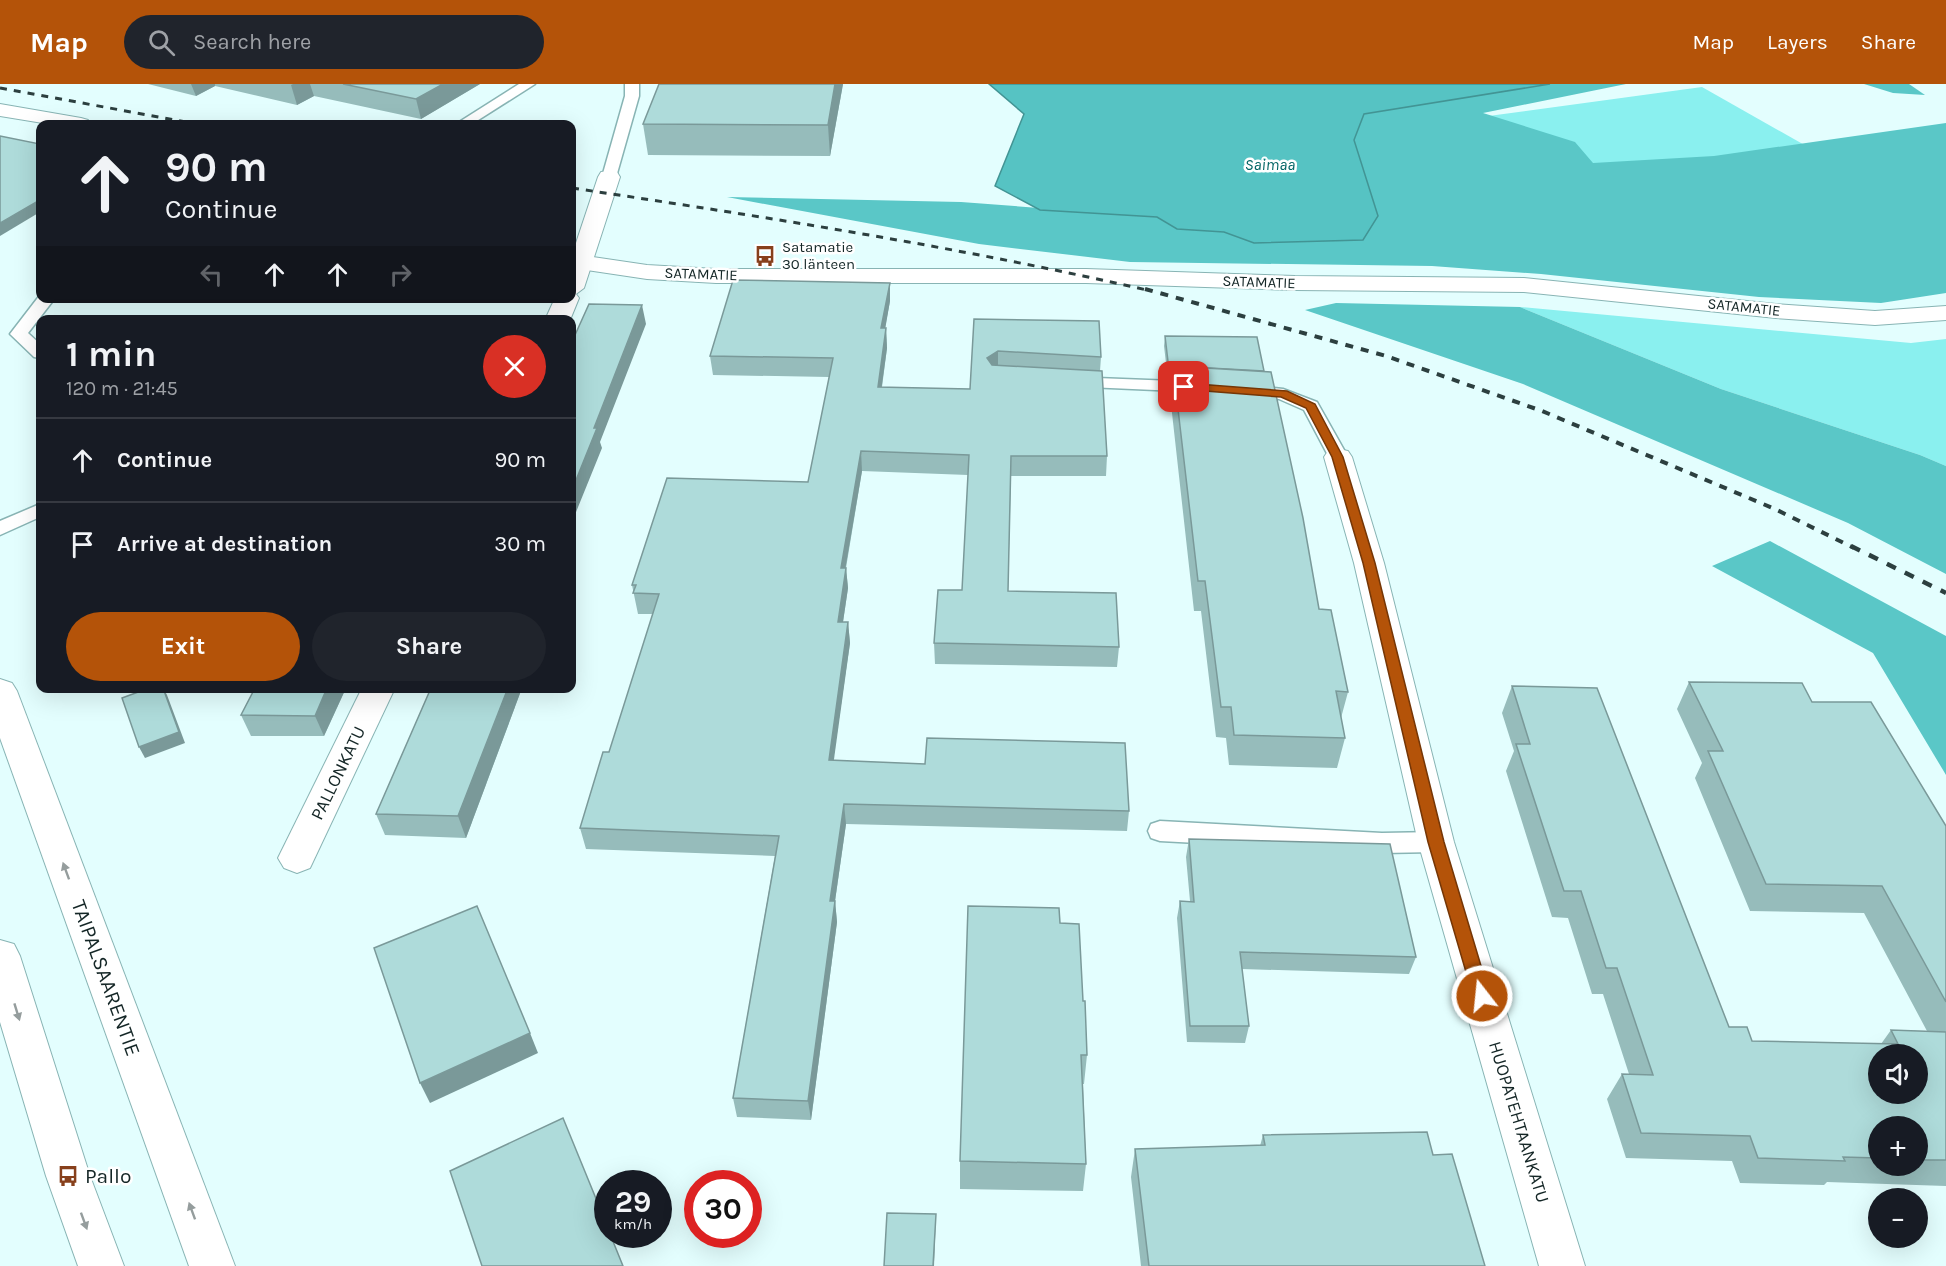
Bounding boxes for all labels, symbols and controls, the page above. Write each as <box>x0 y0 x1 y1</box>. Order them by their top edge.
search box <box>124 15 544 69</box>
text: Map <box>30 26 88 59</box>
icon: search <box>145 26 178 59</box>
text: Search here <box>193 29 311 55</box>
text: Map <box>1692 30 1734 54</box>
text: Layers <box>1767 30 1828 54</box>
text: Share <box>1861 30 1916 54</box>
text: 90 m <box>165 142 268 192</box>
icon: ahead <box>66 144 144 222</box>
water label: Saimaa <box>1245 155 1295 174</box>
text: Continue <box>165 193 277 225</box>
place label: Satamatie 30 länteen <box>782 238 855 273</box>
bus stop icon: Satamatie 30 länteen <box>753 244 777 268</box>
icon: left <box>195 258 228 291</box>
icon: ahead <box>258 258 291 291</box>
icon: ahead <box>321 258 354 291</box>
icon: right <box>384 258 417 291</box>
street label: SATAMATIE <box>664 264 738 284</box>
street label: SATAMATIE <box>1222 272 1296 292</box>
street label: SATAMATIE <box>1707 294 1781 320</box>
text: 1 min <box>66 333 156 375</box>
button: close <box>483 335 546 398</box>
pin <box>1158 361 1209 412</box>
icon: arrive <box>1167 370 1200 403</box>
text: 120 m · 21:45 <box>66 377 178 400</box>
icon: ahead <box>66 444 99 477</box>
text: Continue <box>117 447 212 473</box>
text: 90 m <box>494 447 546 473</box>
icon: arrive <box>66 528 99 561</box>
text: Arrive at destination <box>117 531 332 557</box>
text: 30 m <box>494 531 546 557</box>
button: Exit <box>66 612 300 681</box>
button: Share <box>312 612 546 681</box>
street label: PALLONKATU <box>306 722 370 824</box>
one-way arrow <box>61 861 71 879</box>
street label: TAIPALSAARENTIE <box>67 897 145 1059</box>
position arrow <box>1450 964 1514 1028</box>
one-way arrow <box>13 1003 22 1021</box>
street label: HUOPATEHTAANKATU <box>1484 1038 1554 1206</box>
map controls <box>1868 1044 1928 1248</box>
button: sound <box>1868 1044 1928 1104</box>
button: + <box>1868 1116 1928 1176</box>
bus stop icon: Pallo <box>56 1164 80 1188</box>
place label: Pallo <box>85 1164 131 1188</box>
speed limit sign: 30 <box>684 1170 762 1248</box>
text: 29 <box>615 1184 651 1220</box>
button: − <box>1868 1188 1928 1248</box>
one-way arrow <box>187 1202 197 1220</box>
one-way arrow <box>80 1212 90 1230</box>
text: km/h <box>614 1215 652 1233</box>

